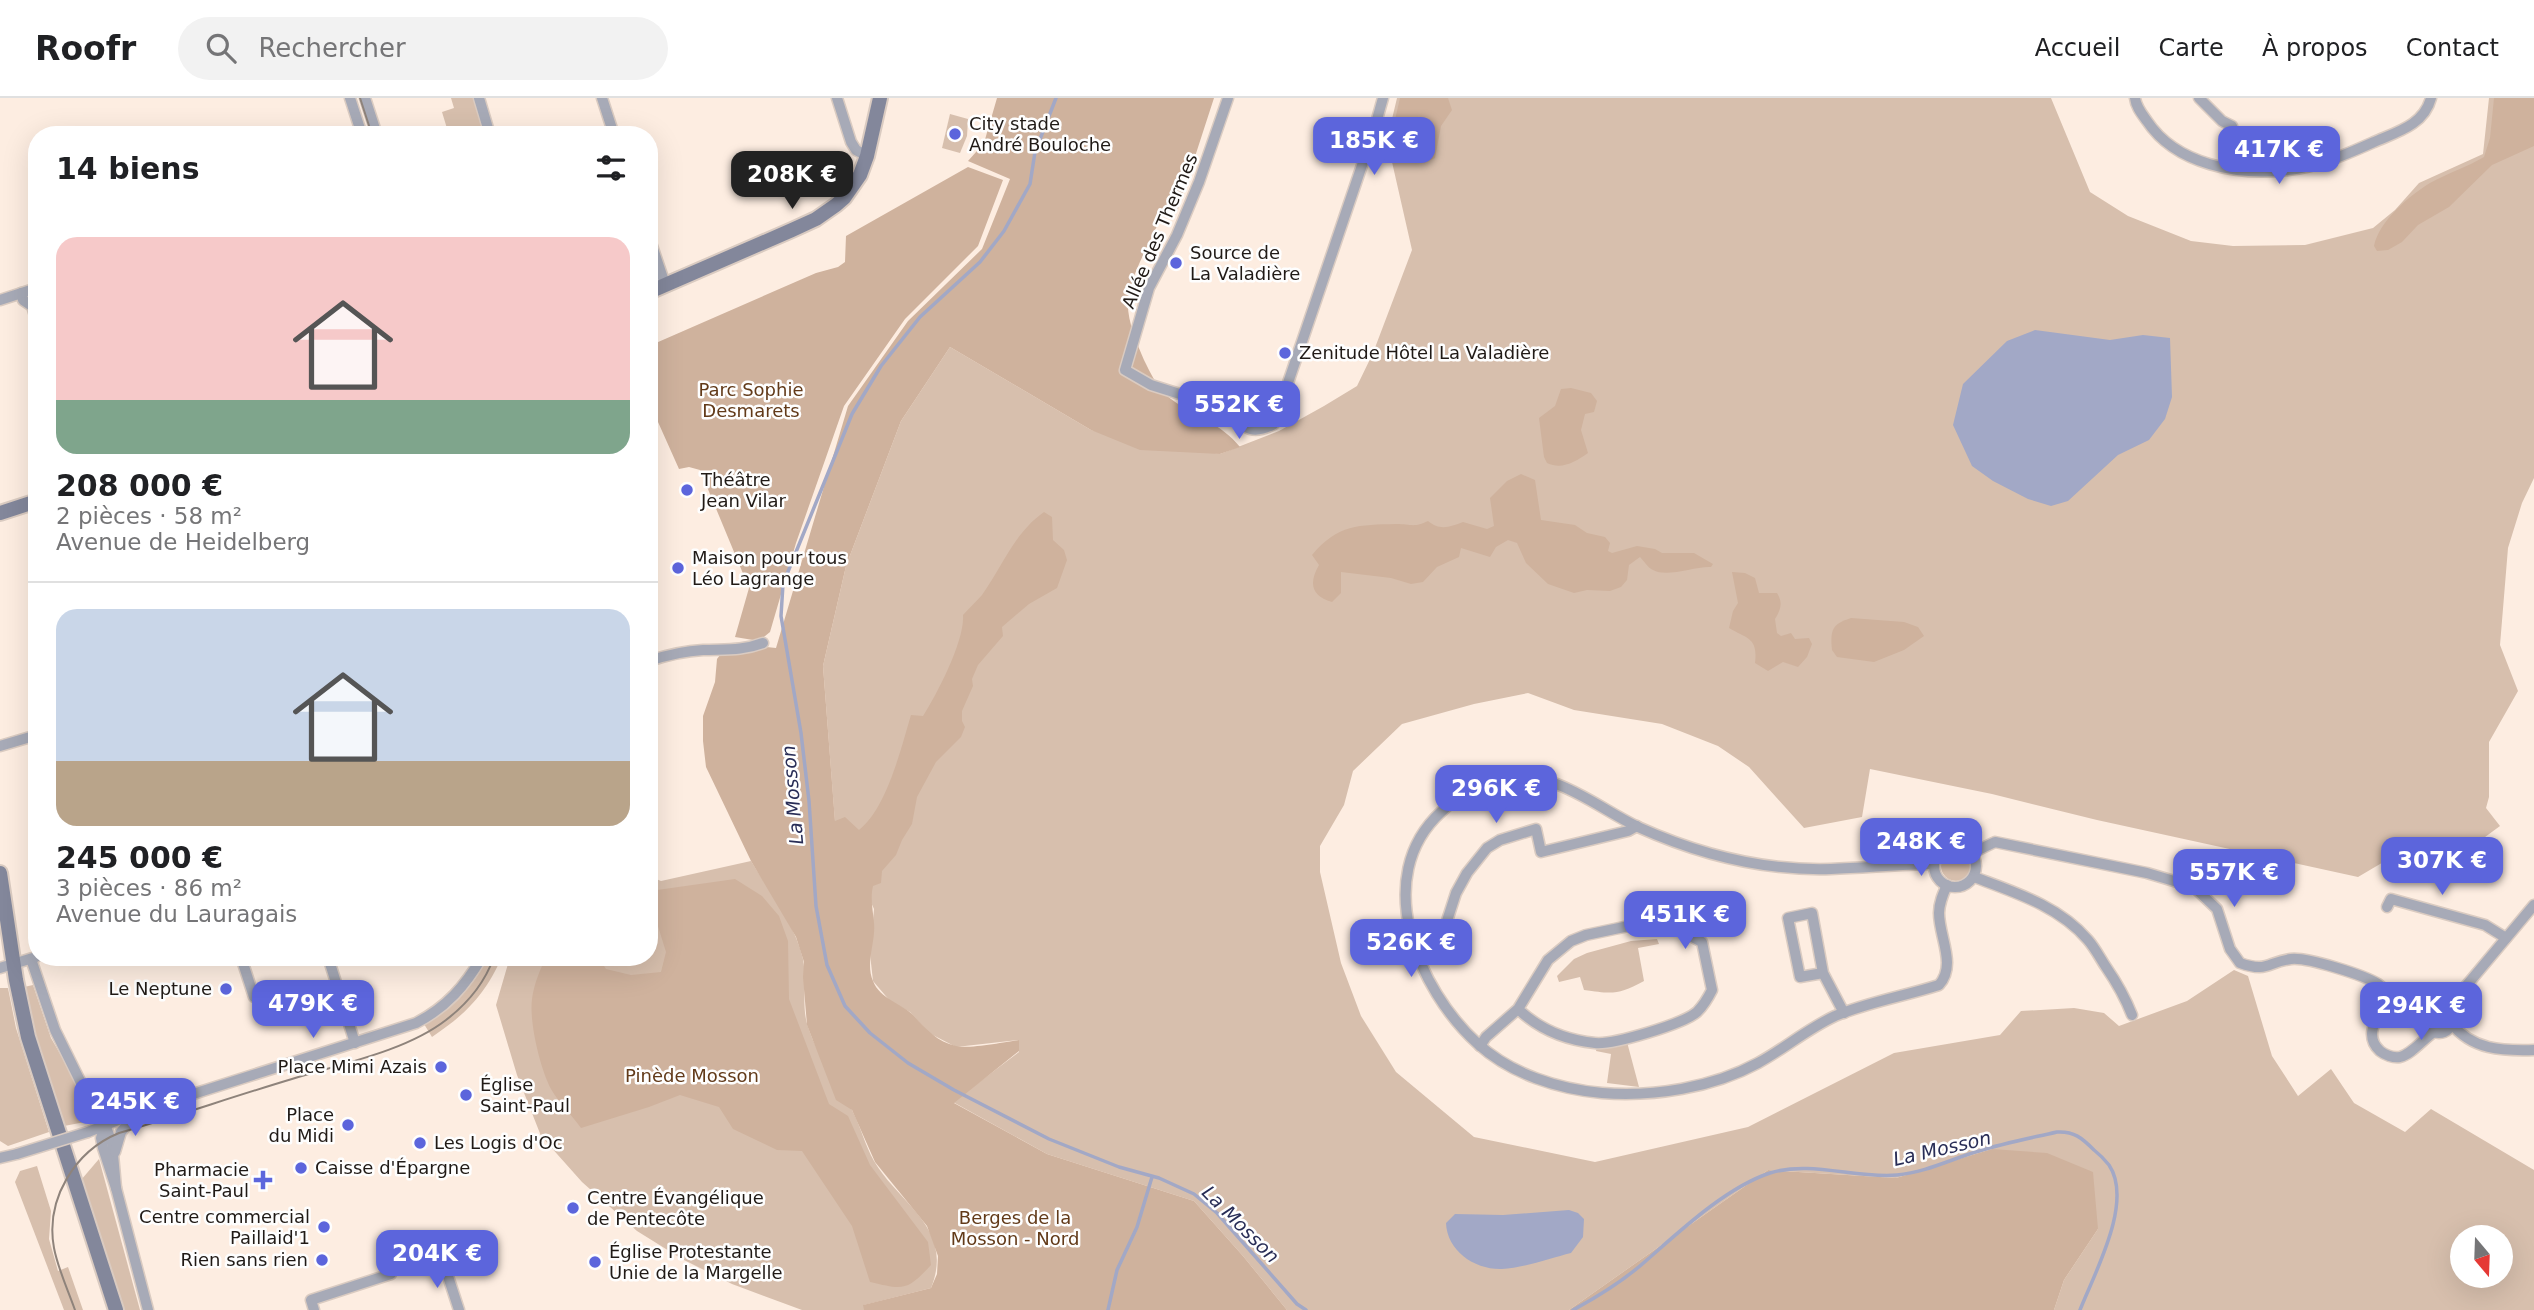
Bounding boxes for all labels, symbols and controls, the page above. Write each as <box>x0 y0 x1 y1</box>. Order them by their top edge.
search box <box>178 17 668 80</box>
text: Roofr <box>35 29 136 68</box>
icon: search <box>202 29 240 67</box>
text: Rechercher <box>258 33 406 63</box>
text: Accueil <box>2035 34 2120 62</box>
text: Carte <box>2158 34 2224 62</box>
text: À propos <box>2262 34 2368 62</box>
text: Contact <box>2406 34 2499 62</box>
place label: City stade André Bouloche <box>969 113 1111 155</box>
pin: 185K € <box>1317 118 1431 177</box>
marker: City stade André Bouloche <box>947 126 963 142</box>
pin: 417K € <box>2222 126 2336 186</box>
text: 185K € <box>1329 127 1419 153</box>
text: 417K € <box>2234 136 2324 162</box>
icon: filters <box>592 149 630 187</box>
street label: Allée des Thermes <box>1117 150 1202 311</box>
text: 14 biens <box>56 151 200 186</box>
pin: 208K € <box>735 152 849 211</box>
text: 208K € <box>747 161 837 187</box>
place label: Source de La Valadière <box>1190 242 1300 284</box>
marker: Source de La Valadière <box>1168 255 1184 271</box>
icon: home <box>280 282 406 408</box>
place label: Zenitude Hôtel La Valadière <box>1299 342 1549 363</box>
marker: Zenitude Hôtel La Valadière <box>1277 345 1293 361</box>
park label: Parc Sophie Desmarets <box>698 379 804 421</box>
pin: 552K € <box>1182 382 1296 441</box>
text: 552K € <box>1194 391 1284 417</box>
text: 208 000 € <box>56 468 223 503</box>
place label: Théâtre Jean Vilar <box>700 469 786 511</box>
marker: Théâtre Jean Vilar <box>679 482 695 498</box>
text: 2 pièces · 58 m² <box>56 503 242 529</box>
text: Avenue de Heidelberg <box>56 529 310 555</box>
place label: Maison pour tous Léo Lagrange <box>692 547 847 589</box>
marker: Maison pour tous Léo Lagrange <box>670 560 686 576</box>
icon: home <box>280 654 406 780</box>
water label: La Mosson <box>777 744 807 846</box>
pin: 296K € <box>1439 766 1553 825</box>
text: 296K € <box>1451 775 1541 801</box>
pin: 248K € <box>1864 818 1978 878</box>
text: 248K € <box>1876 828 1966 854</box>
pin: 307K € <box>2385 838 2499 897</box>
text: 245 000 € <box>56 840 223 875</box>
text: 307K € <box>2397 847 2487 873</box>
pin: 557K € <box>2177 850 2291 909</box>
text: 557K € <box>2189 859 2279 885</box>
text: 3 pièces · 86 m² <box>56 875 242 901</box>
pin: 451K € <box>1628 892 1742 951</box>
text: Avenue du Lauragais <box>56 901 297 927</box>
text: 451K € <box>1640 901 1730 927</box>
pin: 526K € <box>1354 920 1468 979</box>
text: 526K € <box>1366 929 1456 955</box>
place label: Le Neptune <box>109 978 212 999</box>
marker: Le Neptune <box>218 981 234 997</box>
pin: 479K € <box>256 981 370 1040</box>
pin: 294K € <box>2364 982 2478 1042</box>
text: 479K € <box>268 990 358 1016</box>
text: 294K € <box>2376 992 2466 1018</box>
place label: Place Mimi Azais <box>277 1056 427 1077</box>
marker: Place Mimi Azais <box>433 1059 449 1075</box>
park label: Pinède Mosson <box>625 1065 759 1086</box>
place label: Église Saint-Paul <box>480 1074 570 1116</box>
pin: 245K € <box>78 1079 192 1138</box>
marker: Église Saint-Paul <box>458 1087 474 1103</box>
text: 245K € <box>90 1088 180 1114</box>
place label: Place du Midi <box>268 1104 334 1146</box>
marker: Place du Midi <box>340 1117 356 1133</box>
water label: La Mosson <box>1891 1126 1993 1170</box>
place label: Les Logis d'Oc <box>434 1132 563 1153</box>
marker: Les Logis d'Oc <box>412 1135 428 1151</box>
place label: Caisse d'Épargne <box>315 1157 470 1178</box>
place label: Pharmacie Saint-Paul <box>154 1159 249 1201</box>
marker: Caisse d'Épargne <box>293 1160 309 1176</box>
marker: Pharmacie Saint-Paul <box>255 1172 271 1188</box>
water label: La Mosson <box>1198 1181 1284 1267</box>
place label: Centre Évangélique de Pentecôte <box>587 1187 764 1229</box>
marker: Centre Évangélique de Pentecôte <box>565 1200 581 1216</box>
place label: Centre commercial Paillaid'1 <box>139 1206 310 1248</box>
park label: Berges de la Mosson - Nord <box>951 1207 1079 1249</box>
marker: Centre commercial Paillaid'1 <box>316 1219 332 1235</box>
north arrow <box>2450 1225 2513 1288</box>
map controls <box>2450 1225 2513 1288</box>
pin: 204K € <box>380 1230 494 1290</box>
text: 204K € <box>392 1240 482 1266</box>
place label: Église Protestante Unie de la Margelle <box>609 1241 783 1283</box>
place label: Rien sans rien <box>180 1249 308 1270</box>
marker: Rien sans rien <box>314 1252 330 1268</box>
marker: Église Protestante Unie de la Margelle <box>587 1254 603 1270</box>

